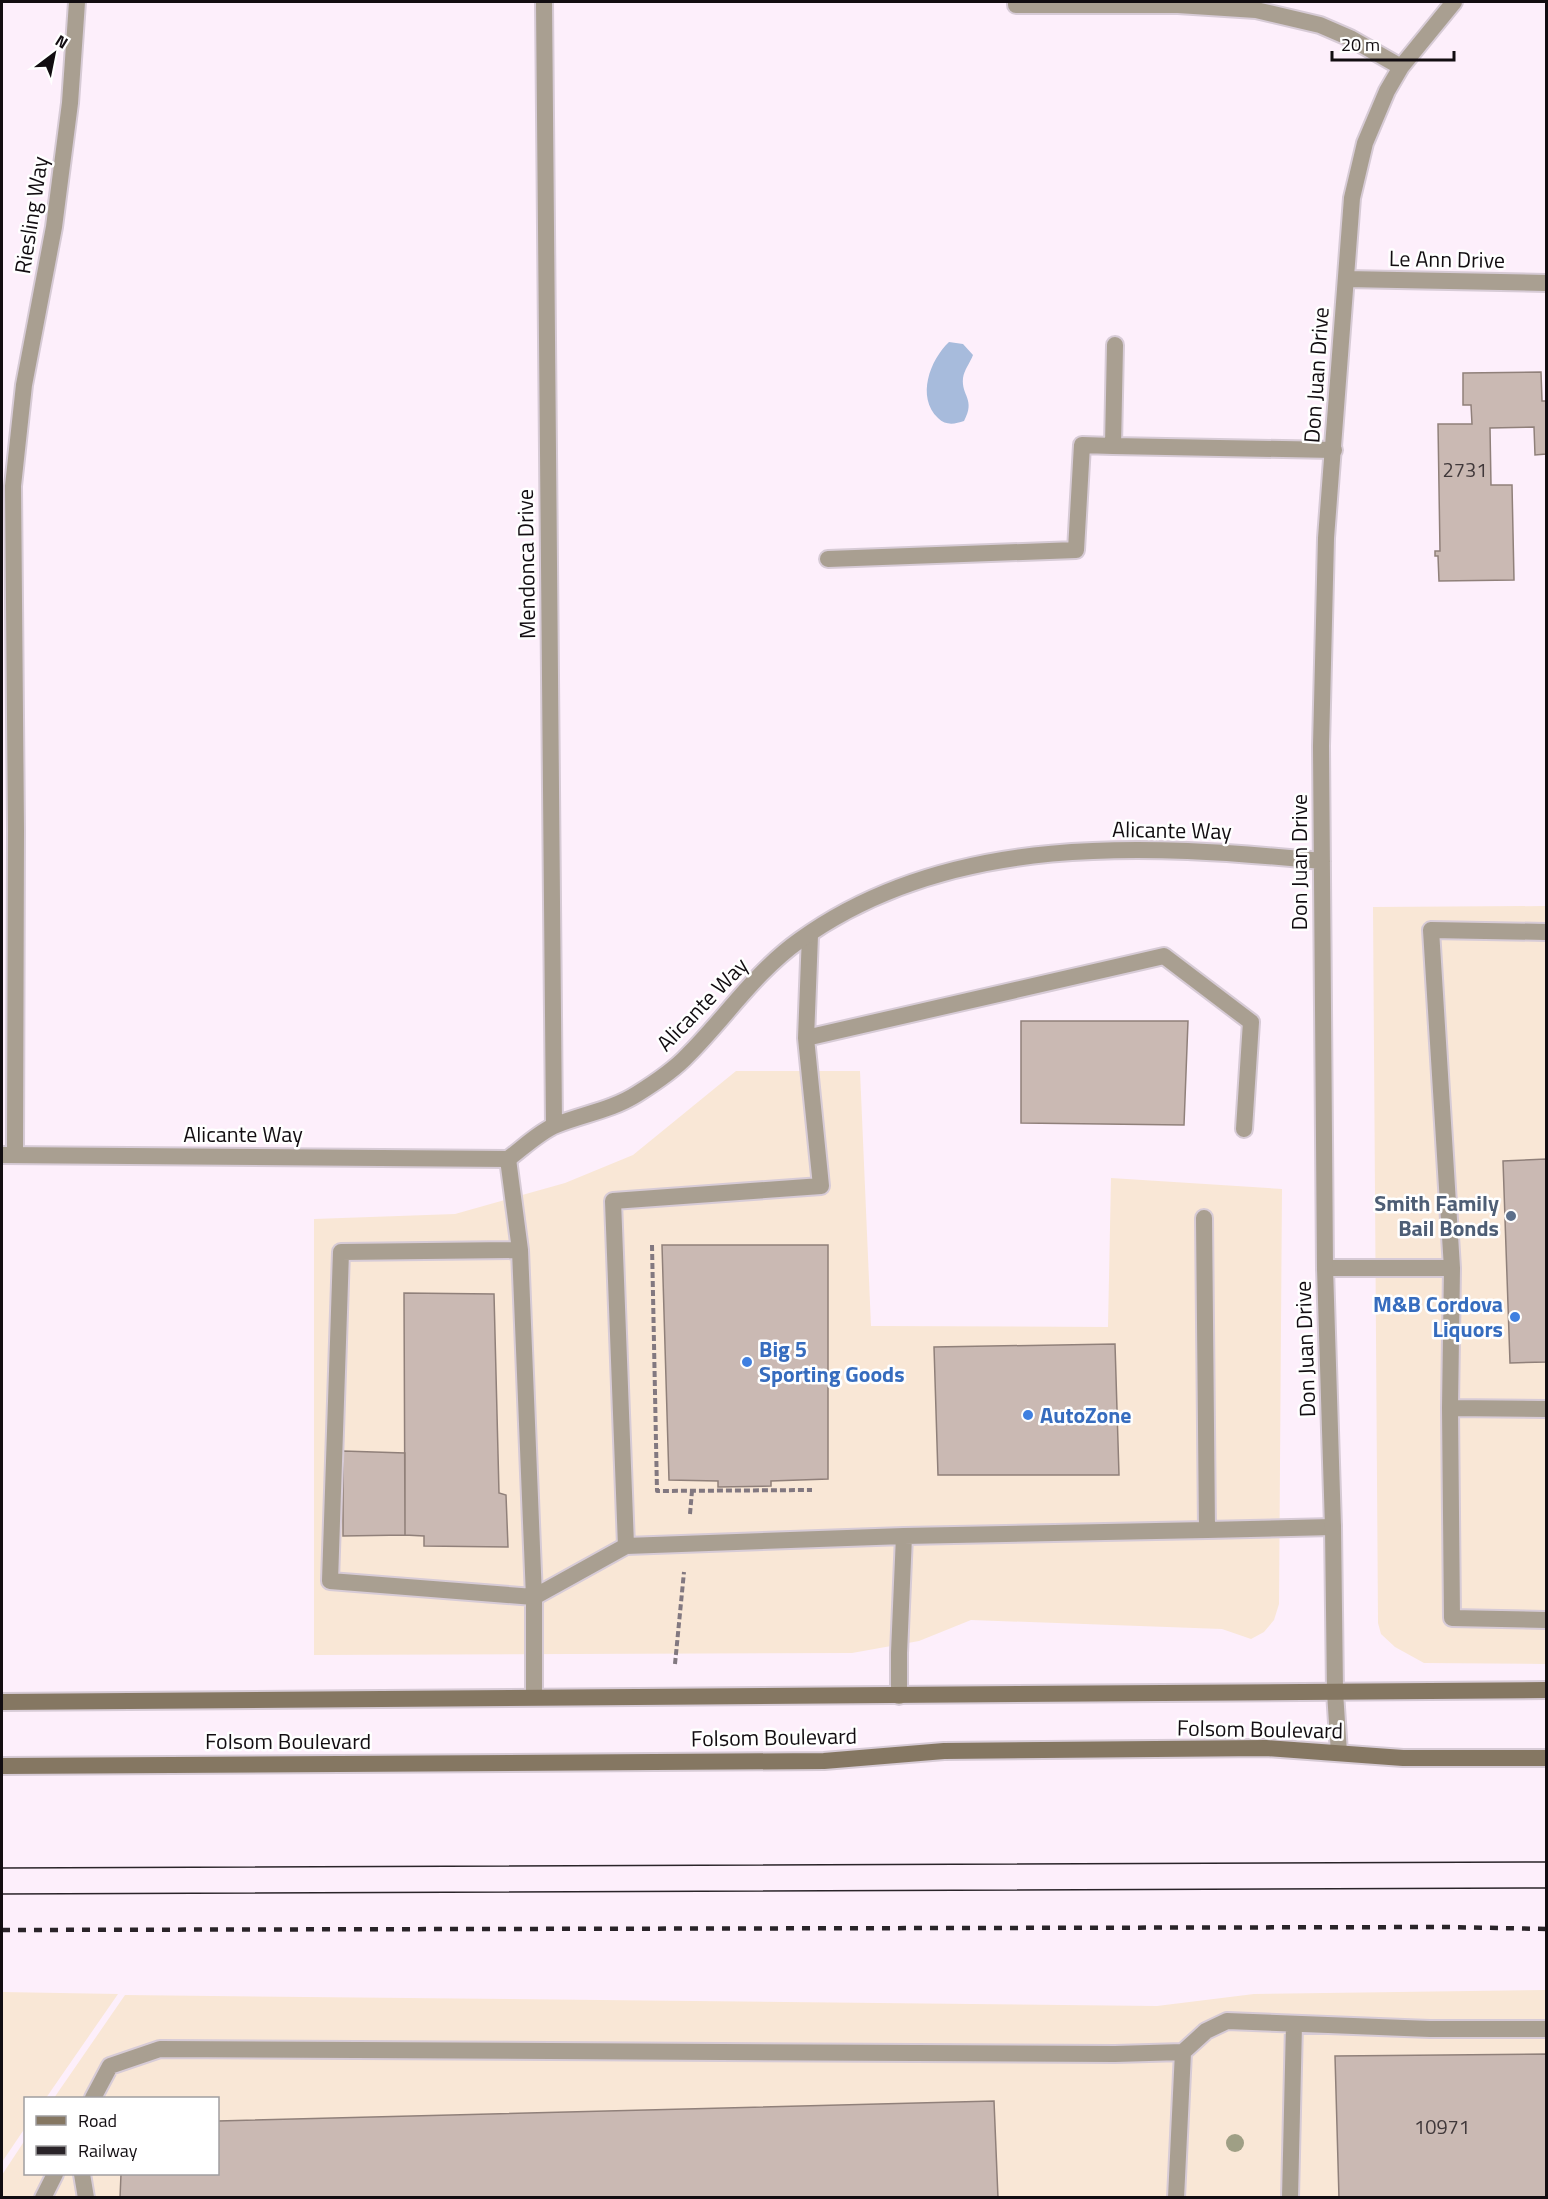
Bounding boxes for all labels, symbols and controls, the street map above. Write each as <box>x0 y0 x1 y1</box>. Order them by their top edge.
north arrow <box>24 24 84 84</box>
scale bar <box>1332 24 1454 62</box>
text: N <box>51 28 73 54</box>
text: 20 m <box>1341 31 1380 58</box>
street label: Riesling Way <box>5 154 57 276</box>
street label: Le Ann Drive <box>1389 241 1505 277</box>
street label: Don Juan Drive <box>1294 306 1338 444</box>
house number: 2731 <box>1443 454 1487 485</box>
street label: Mendonca Drive <box>508 489 544 639</box>
street label: Don Juan Drive <box>1282 794 1316 930</box>
street label: Alicante Way <box>1112 812 1233 848</box>
street label: Alicante Way <box>648 949 756 1059</box>
street label: Alicante Way <box>183 1117 303 1151</box>
place label: Smith Family Bail Bonds <box>1374 1186 1499 1245</box>
marker: Smith Family Bail Bonds <box>1504 1209 1518 1223</box>
street label: Don Juan Drive <box>1286 1280 1324 1418</box>
place label: M&B Cordova Liquors <box>1373 1287 1503 1346</box>
marker: M&B Cordova Liquors <box>1508 1310 1522 1324</box>
place label: Big 5 Sporting Goods <box>759 1332 905 1391</box>
marker: Big 5 Sporting Goods <box>740 1355 754 1369</box>
place label: AutoZone <box>1040 1398 1132 1432</box>
marker: AutoZone <box>1021 1408 1035 1422</box>
street label: Folsom Boulevard <box>1177 1711 1343 1747</box>
street label: Folsom Boulevard <box>691 1719 857 1755</box>
street label: Folsom Boulevard <box>205 1724 371 1758</box>
legend <box>24 2097 219 2175</box>
text: Road <box>78 2107 117 2134</box>
house number: 10971 <box>1414 2111 1470 2142</box>
text: Railway <box>78 2137 138 2164</box>

